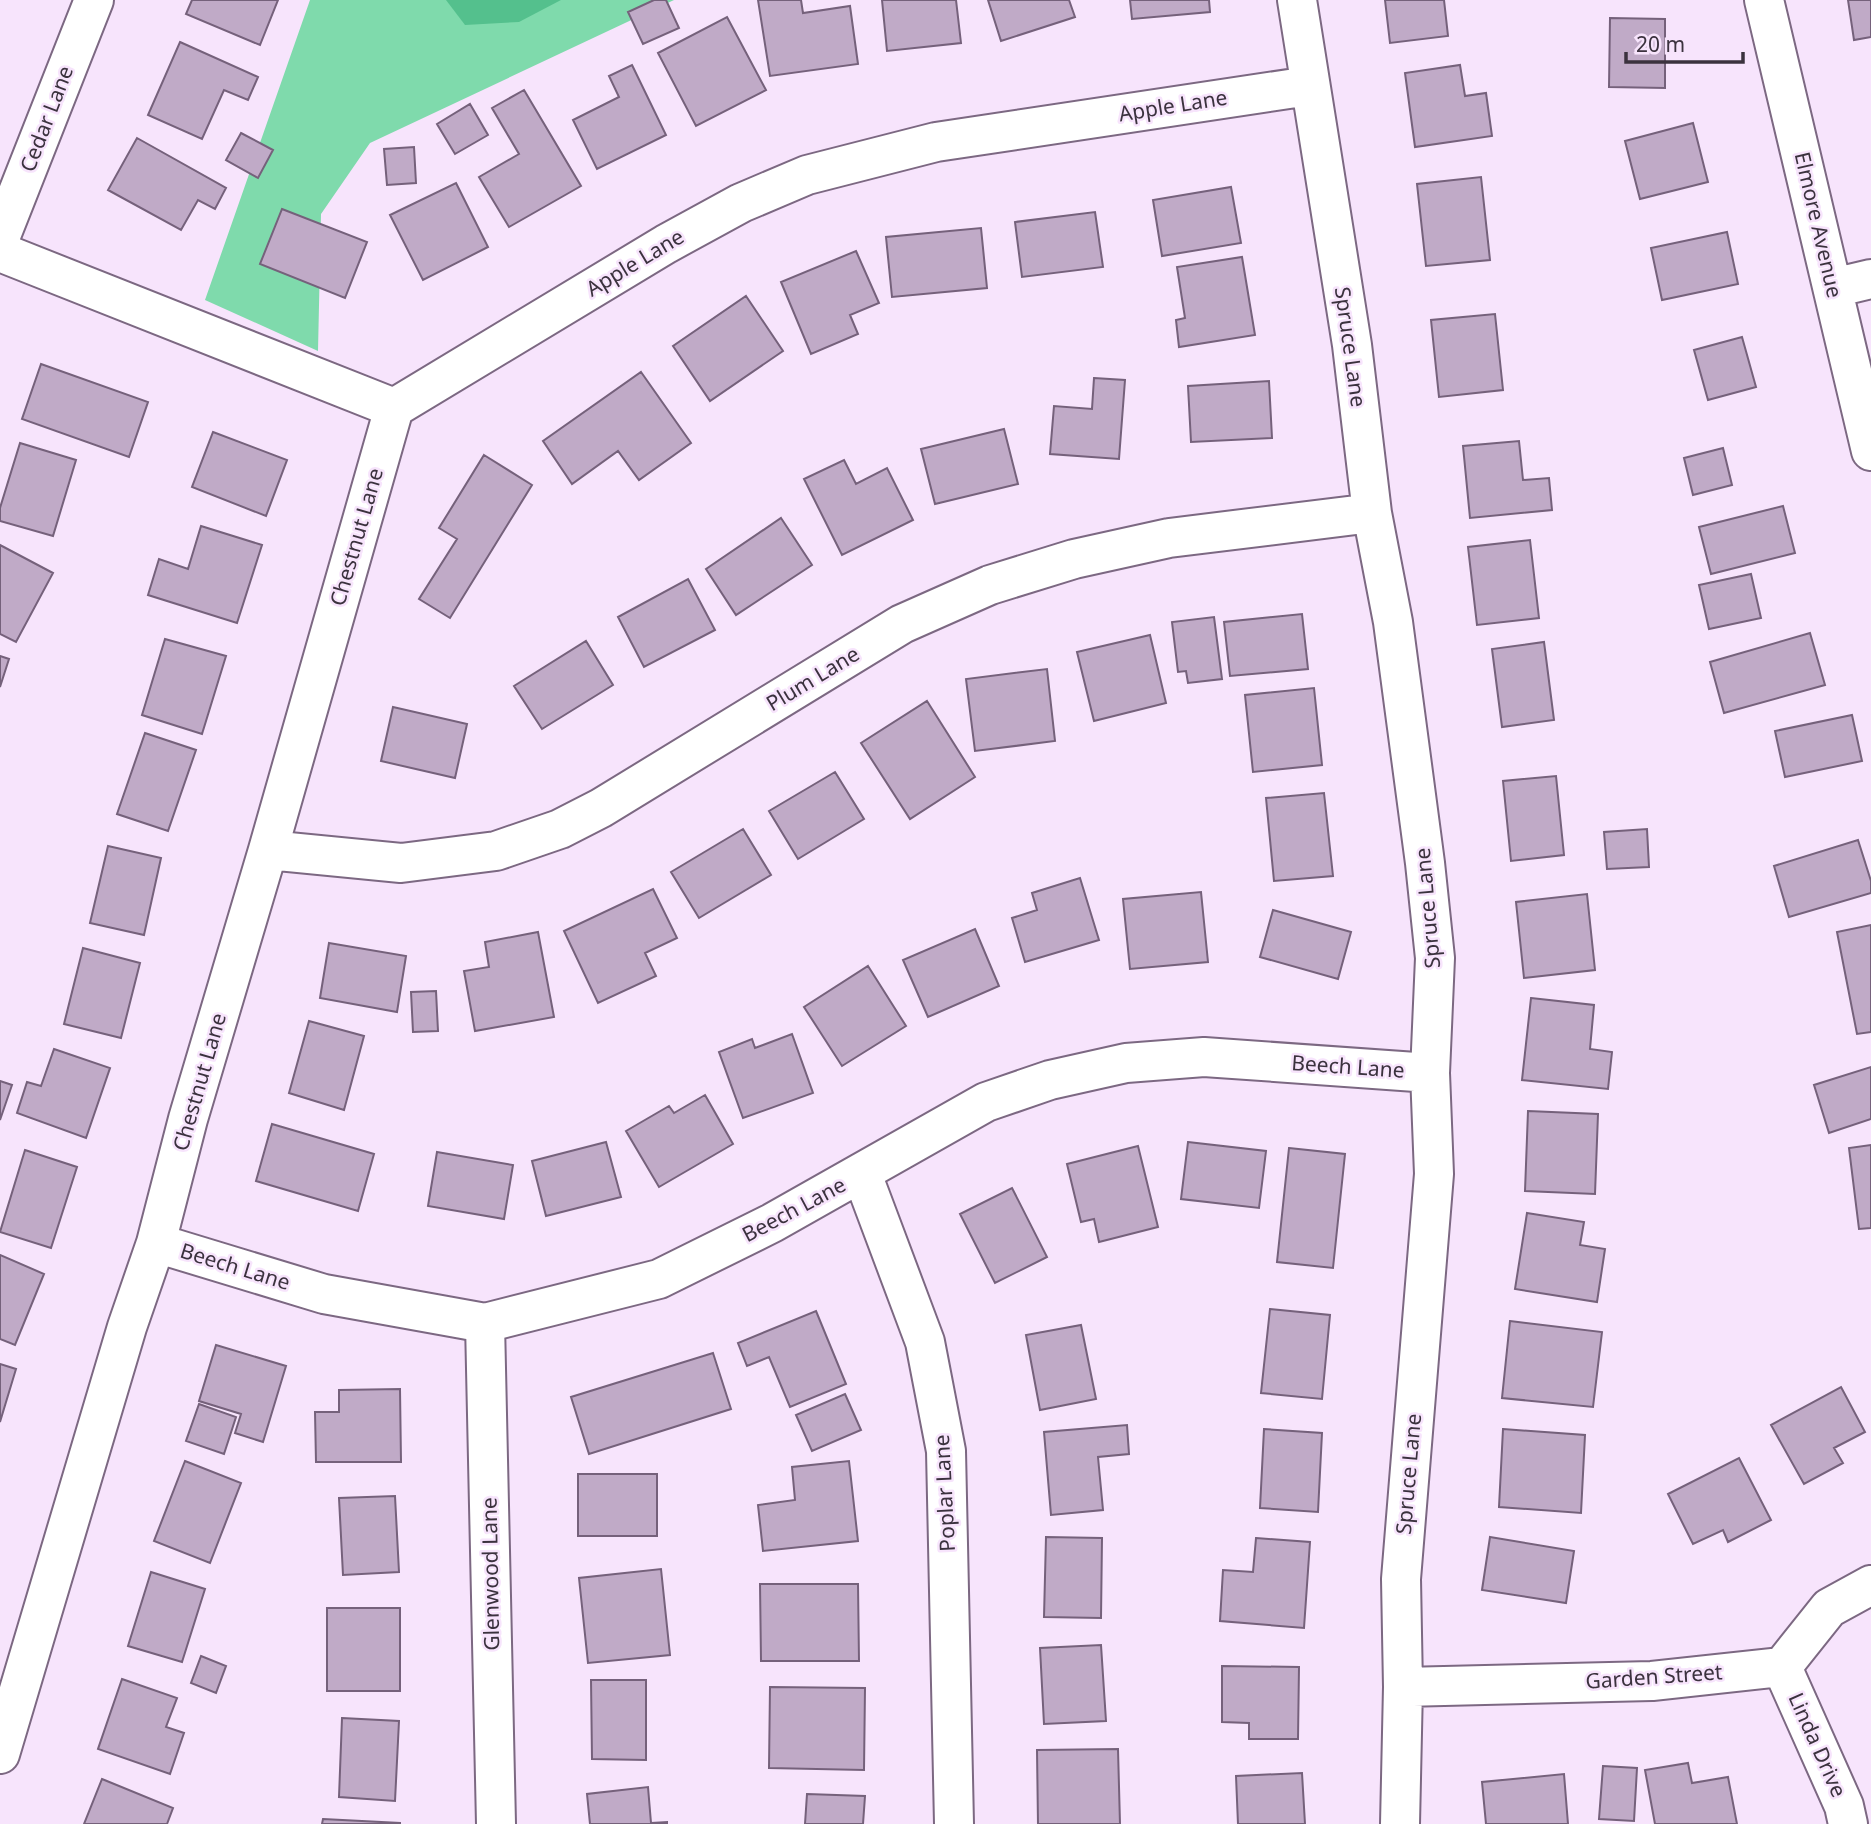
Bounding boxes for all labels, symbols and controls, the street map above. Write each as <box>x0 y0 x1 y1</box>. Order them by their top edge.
scale bar <box>1626 21 1743 65</box>
text: 20 m <box>1636 30 1685 58</box>
street label: Cedar Lane <box>13 62 79 176</box>
street label: Apple Lane <box>1117 83 1229 127</box>
street label: Elmore Avenue <box>1789 149 1849 300</box>
street label: Apple Lane <box>580 222 689 302</box>
street label: Spruce Lane <box>1329 285 1373 409</box>
street label: Chestnut Lane <box>323 464 389 609</box>
street label: Plum Lane <box>761 639 864 717</box>
street label: Spruce Lane <box>1408 847 1446 970</box>
street label: Chestnut Lane <box>166 1009 232 1154</box>
street label: Beech Lane <box>1290 1048 1406 1084</box>
street label: Beech Lane <box>737 1170 850 1248</box>
street label: Beech Lane <box>177 1236 294 1296</box>
street label: Spruce Lane <box>1389 1412 1427 1535</box>
street label: Poplar Lane <box>927 1434 961 1552</box>
street label: Glenwood Lane <box>475 1497 505 1651</box>
street label: Garden Street <box>1585 1657 1724 1695</box>
street label: Linda Drive <box>1782 1688 1853 1801</box>

